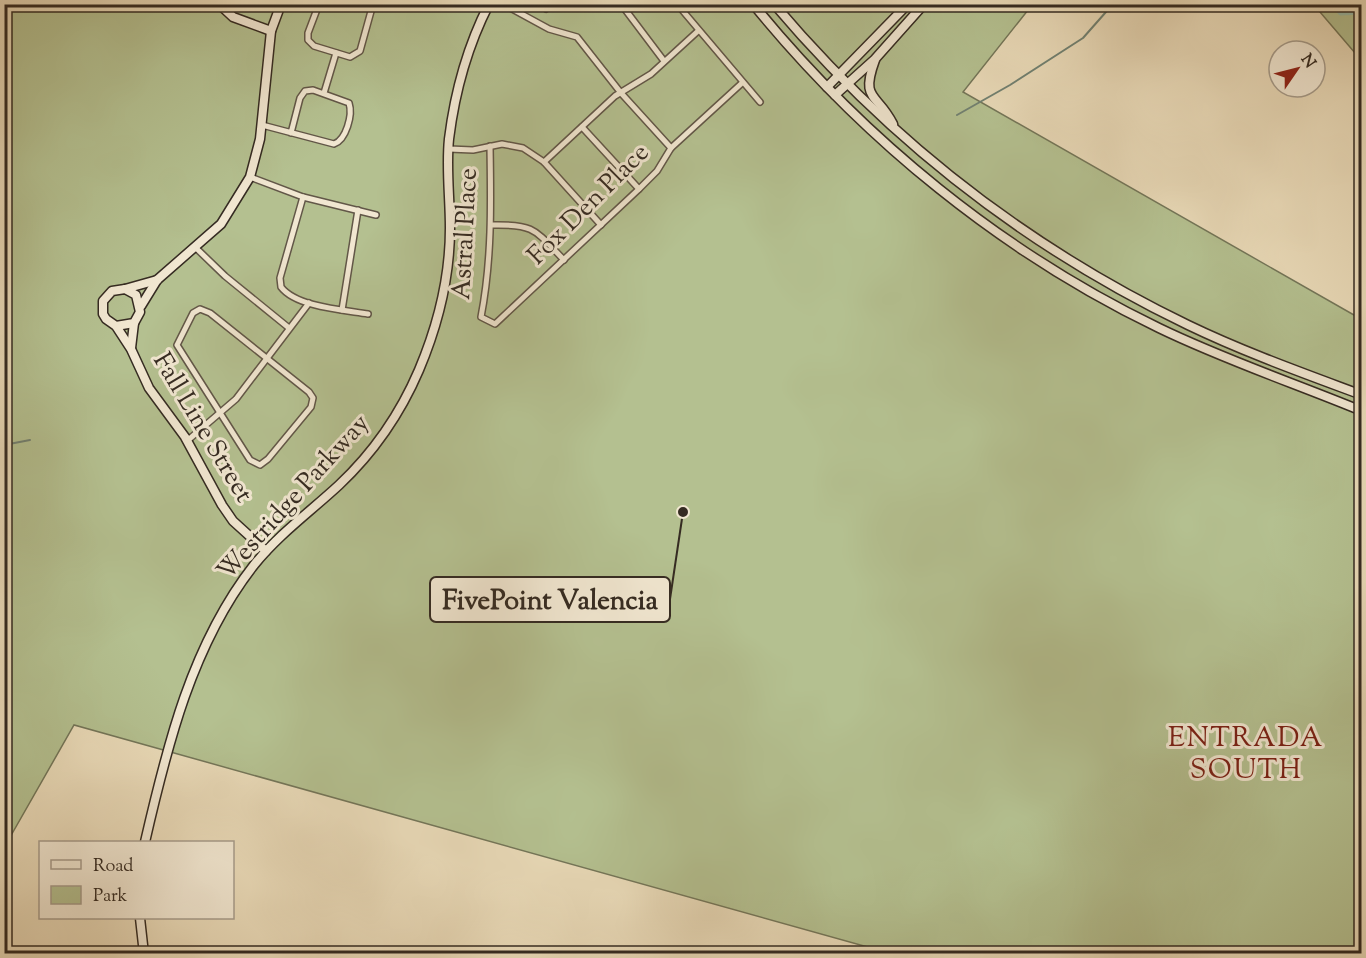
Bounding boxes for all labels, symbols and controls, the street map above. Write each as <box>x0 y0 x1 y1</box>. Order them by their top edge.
north arrow <box>1267 39 1327 99</box>
text: N <box>1294 50 1320 74</box>
street label: Fox Den Place <box>520 136 658 274</box>
street label: Astral Place <box>444 167 488 301</box>
street label: Fall Line Street <box>143 346 261 510</box>
street label: Westridge Parkway <box>209 407 379 589</box>
callout: FivePoint Valencia <box>430 577 670 622</box>
text: FivePoint Valencia <box>442 583 658 622</box>
district label: ENTRADA SOUTH <box>1168 719 1324 791</box>
legend <box>39 841 234 919</box>
text: Road <box>93 854 133 880</box>
text: Park <box>93 884 128 910</box>

